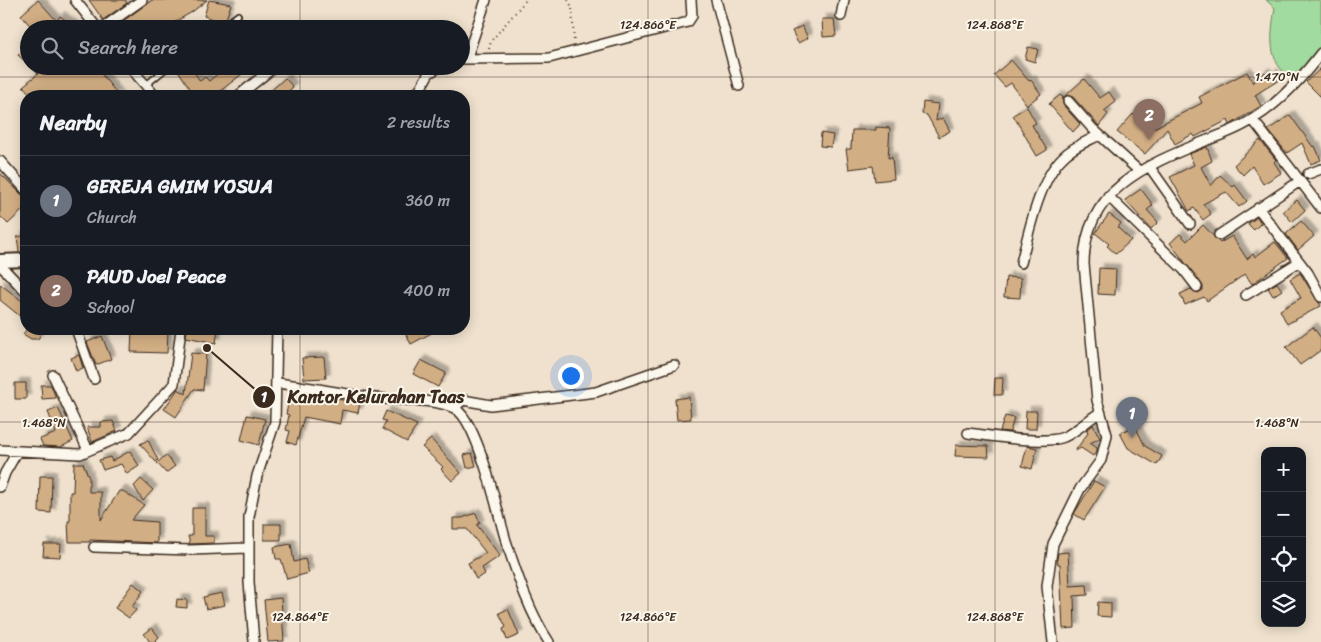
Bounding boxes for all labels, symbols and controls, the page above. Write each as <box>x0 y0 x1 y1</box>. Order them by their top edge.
text: 124.866°E <box>620 14 677 36</box>
text: 124.868°E <box>967 14 1024 36</box>
search box <box>20 20 470 75</box>
text: Search here <box>78 31 178 64</box>
icon: search <box>38 34 66 62</box>
text: 1.470°N <box>1255 66 1300 88</box>
pin: 2 <box>1133 99 1165 140</box>
text: Nearby <box>40 104 106 142</box>
text: 2 results <box>387 108 450 137</box>
text: GEREJA GMIM YOSUA <box>87 170 273 203</box>
text: 1 <box>53 186 59 215</box>
text: 360 m <box>406 186 450 215</box>
text: Church <box>87 203 137 232</box>
text: PAUD Joel Peace <box>87 260 226 293</box>
text: 2 <box>51 276 61 305</box>
text: 400 m <box>403 276 450 305</box>
text: School <box>87 293 134 322</box>
your location <box>558 363 584 389</box>
callout: Kantor Kelurahan Taas <box>252 380 475 413</box>
text: Kantor Kelurahan Taas <box>286 381 465 413</box>
text: 1 <box>261 384 268 410</box>
pin: 1 <box>1116 397 1148 438</box>
text: 1.468°N <box>22 412 67 434</box>
text: 1.468°N <box>1255 412 1300 434</box>
map controls <box>1261 447 1306 627</box>
button: + <box>1261 447 1306 492</box>
button: − <box>1261 492 1306 537</box>
button: locate <box>1261 537 1306 582</box>
button: layers <box>1261 582 1306 627</box>
text: 124.864°E <box>272 606 330 628</box>
text: 124.866°E <box>620 606 677 628</box>
text: 124.868°E <box>967 606 1024 628</box>

